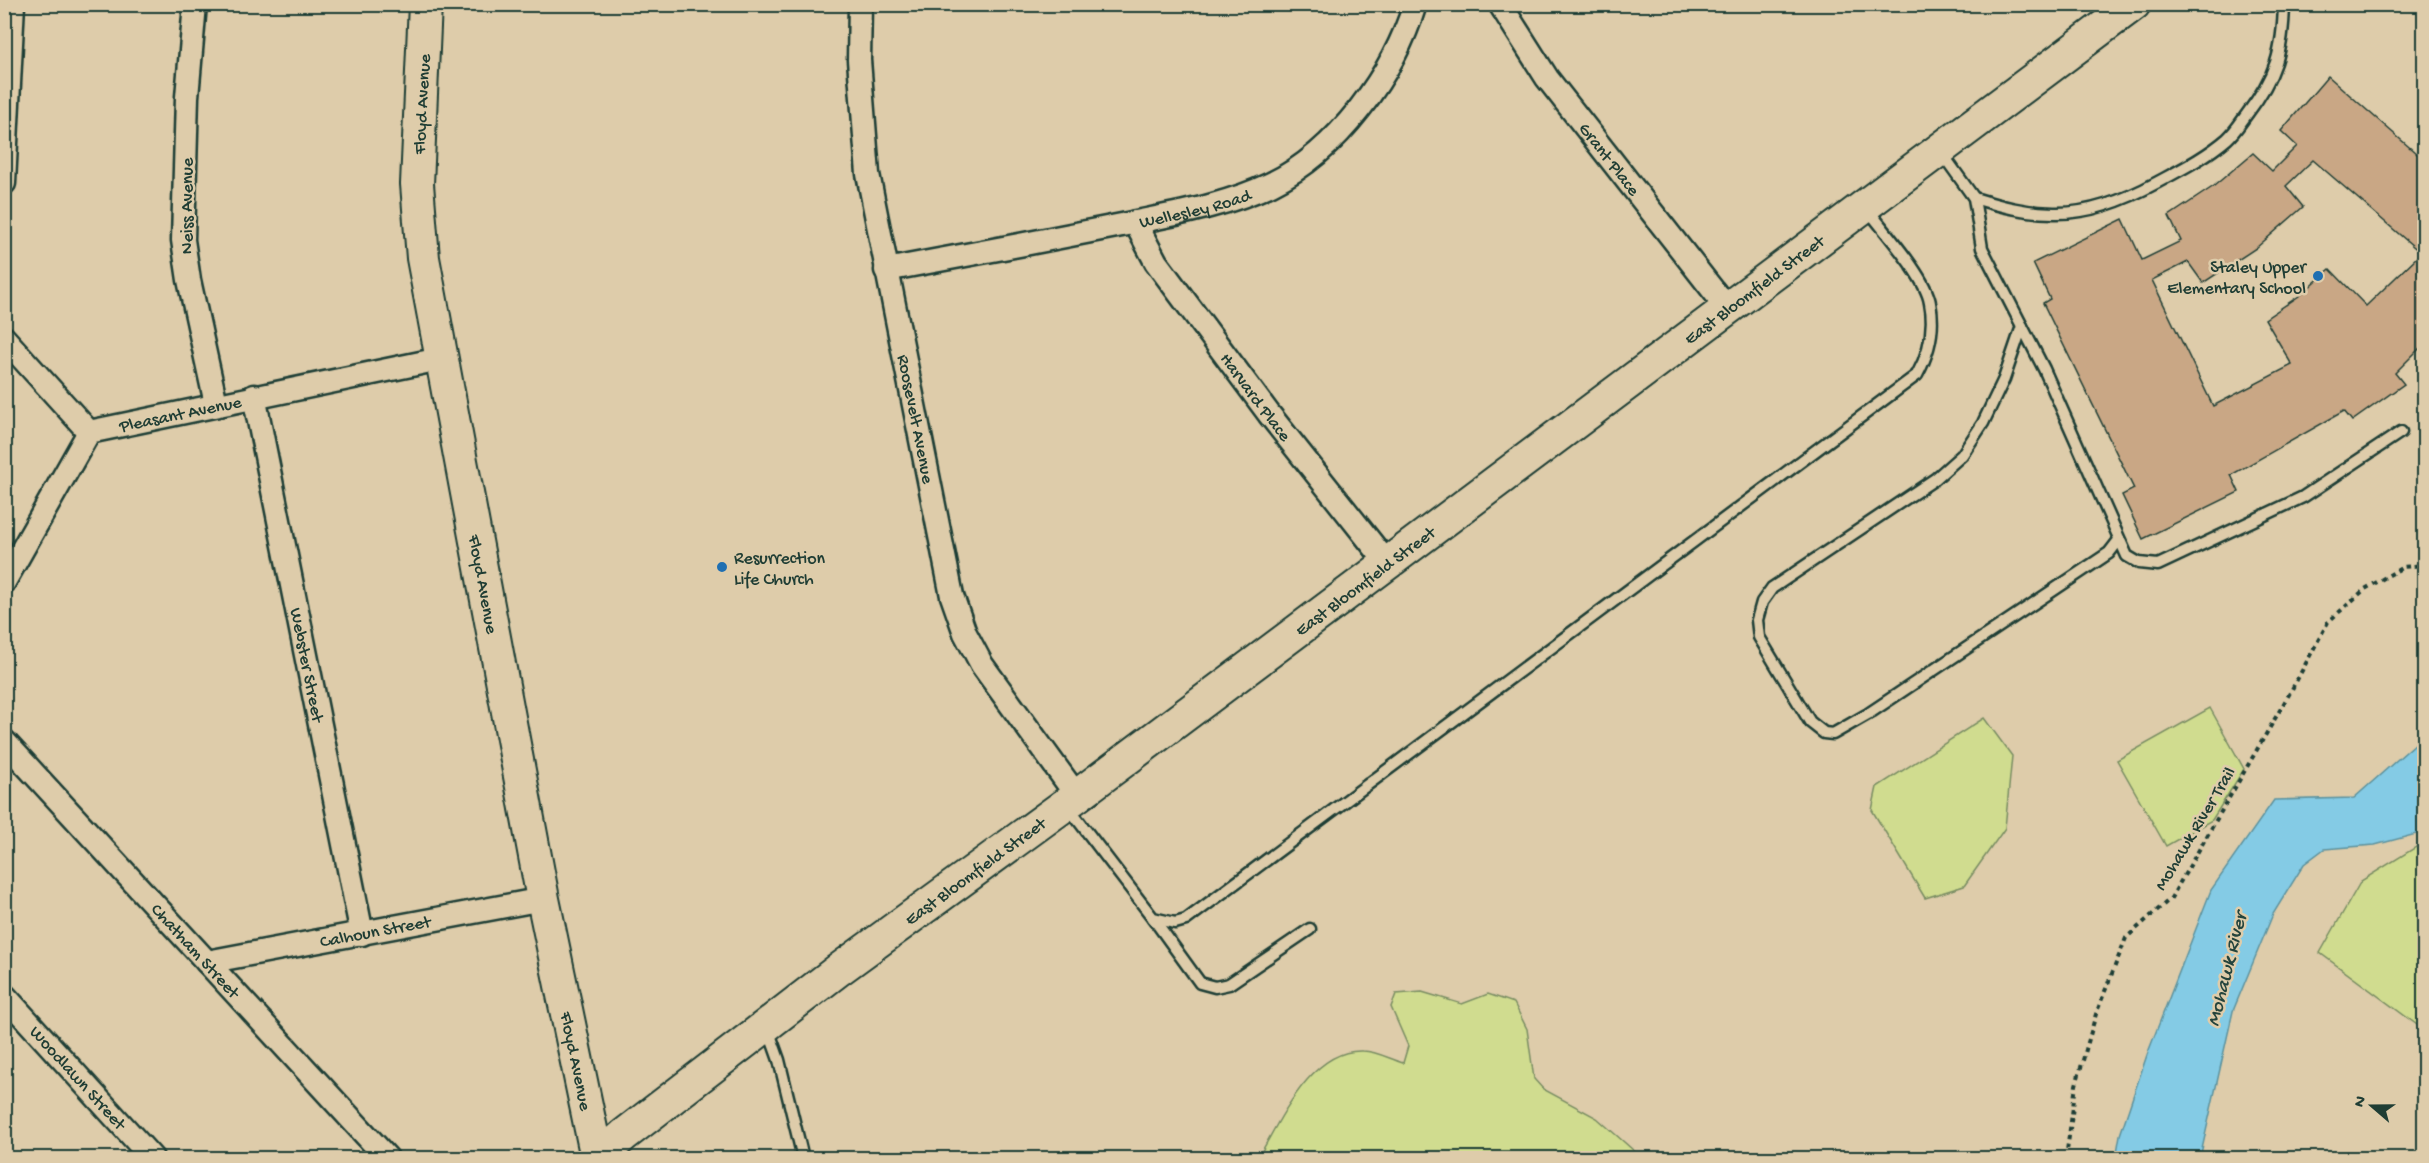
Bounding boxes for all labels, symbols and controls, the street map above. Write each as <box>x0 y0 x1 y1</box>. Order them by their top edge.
street label: Floyd Avenue <box>410 53 437 156</box>
street label: Grant Place <box>1573 119 1644 202</box>
street label: Neiss Avenue <box>178 157 199 254</box>
street label: Wellesley Road <box>1138 185 1256 234</box>
street label: East Bloomfield Street <box>1681 231 1831 350</box>
place label: Staley Upper Elementary School <box>2167 258 2308 300</box>
marker: Staley Upper Elementary School <box>2311 269 2325 283</box>
street label: Harvard Place <box>1214 350 1295 447</box>
street label: Roosevelt Avenue <box>891 353 938 486</box>
street label: Pleasant Avenue <box>117 392 244 439</box>
street label: East Bloomfield Street <box>1292 522 1442 642</box>
street label: Floyd Avenue <box>462 532 501 636</box>
place label: Resurrection Life Church <box>734 549 826 591</box>
marker: Resurrection Life Church <box>715 560 729 574</box>
street label: Webster Street <box>284 606 328 726</box>
street label: Mohawk River Trail <box>2151 764 2241 895</box>
street label: East Bloomfield Street <box>901 813 1052 931</box>
street label: Chatham Street <box>145 900 244 1005</box>
water label: Mohawk River <box>2203 907 2255 1029</box>
street label: Calhoun Street <box>319 912 434 954</box>
street label: Floyd Avenue <box>554 1009 595 1113</box>
street label: Woodlawn Street <box>24 1022 130 1136</box>
north arrow <box>2342 1076 2402 1136</box>
text: N <box>2350 1093 2372 1110</box>

